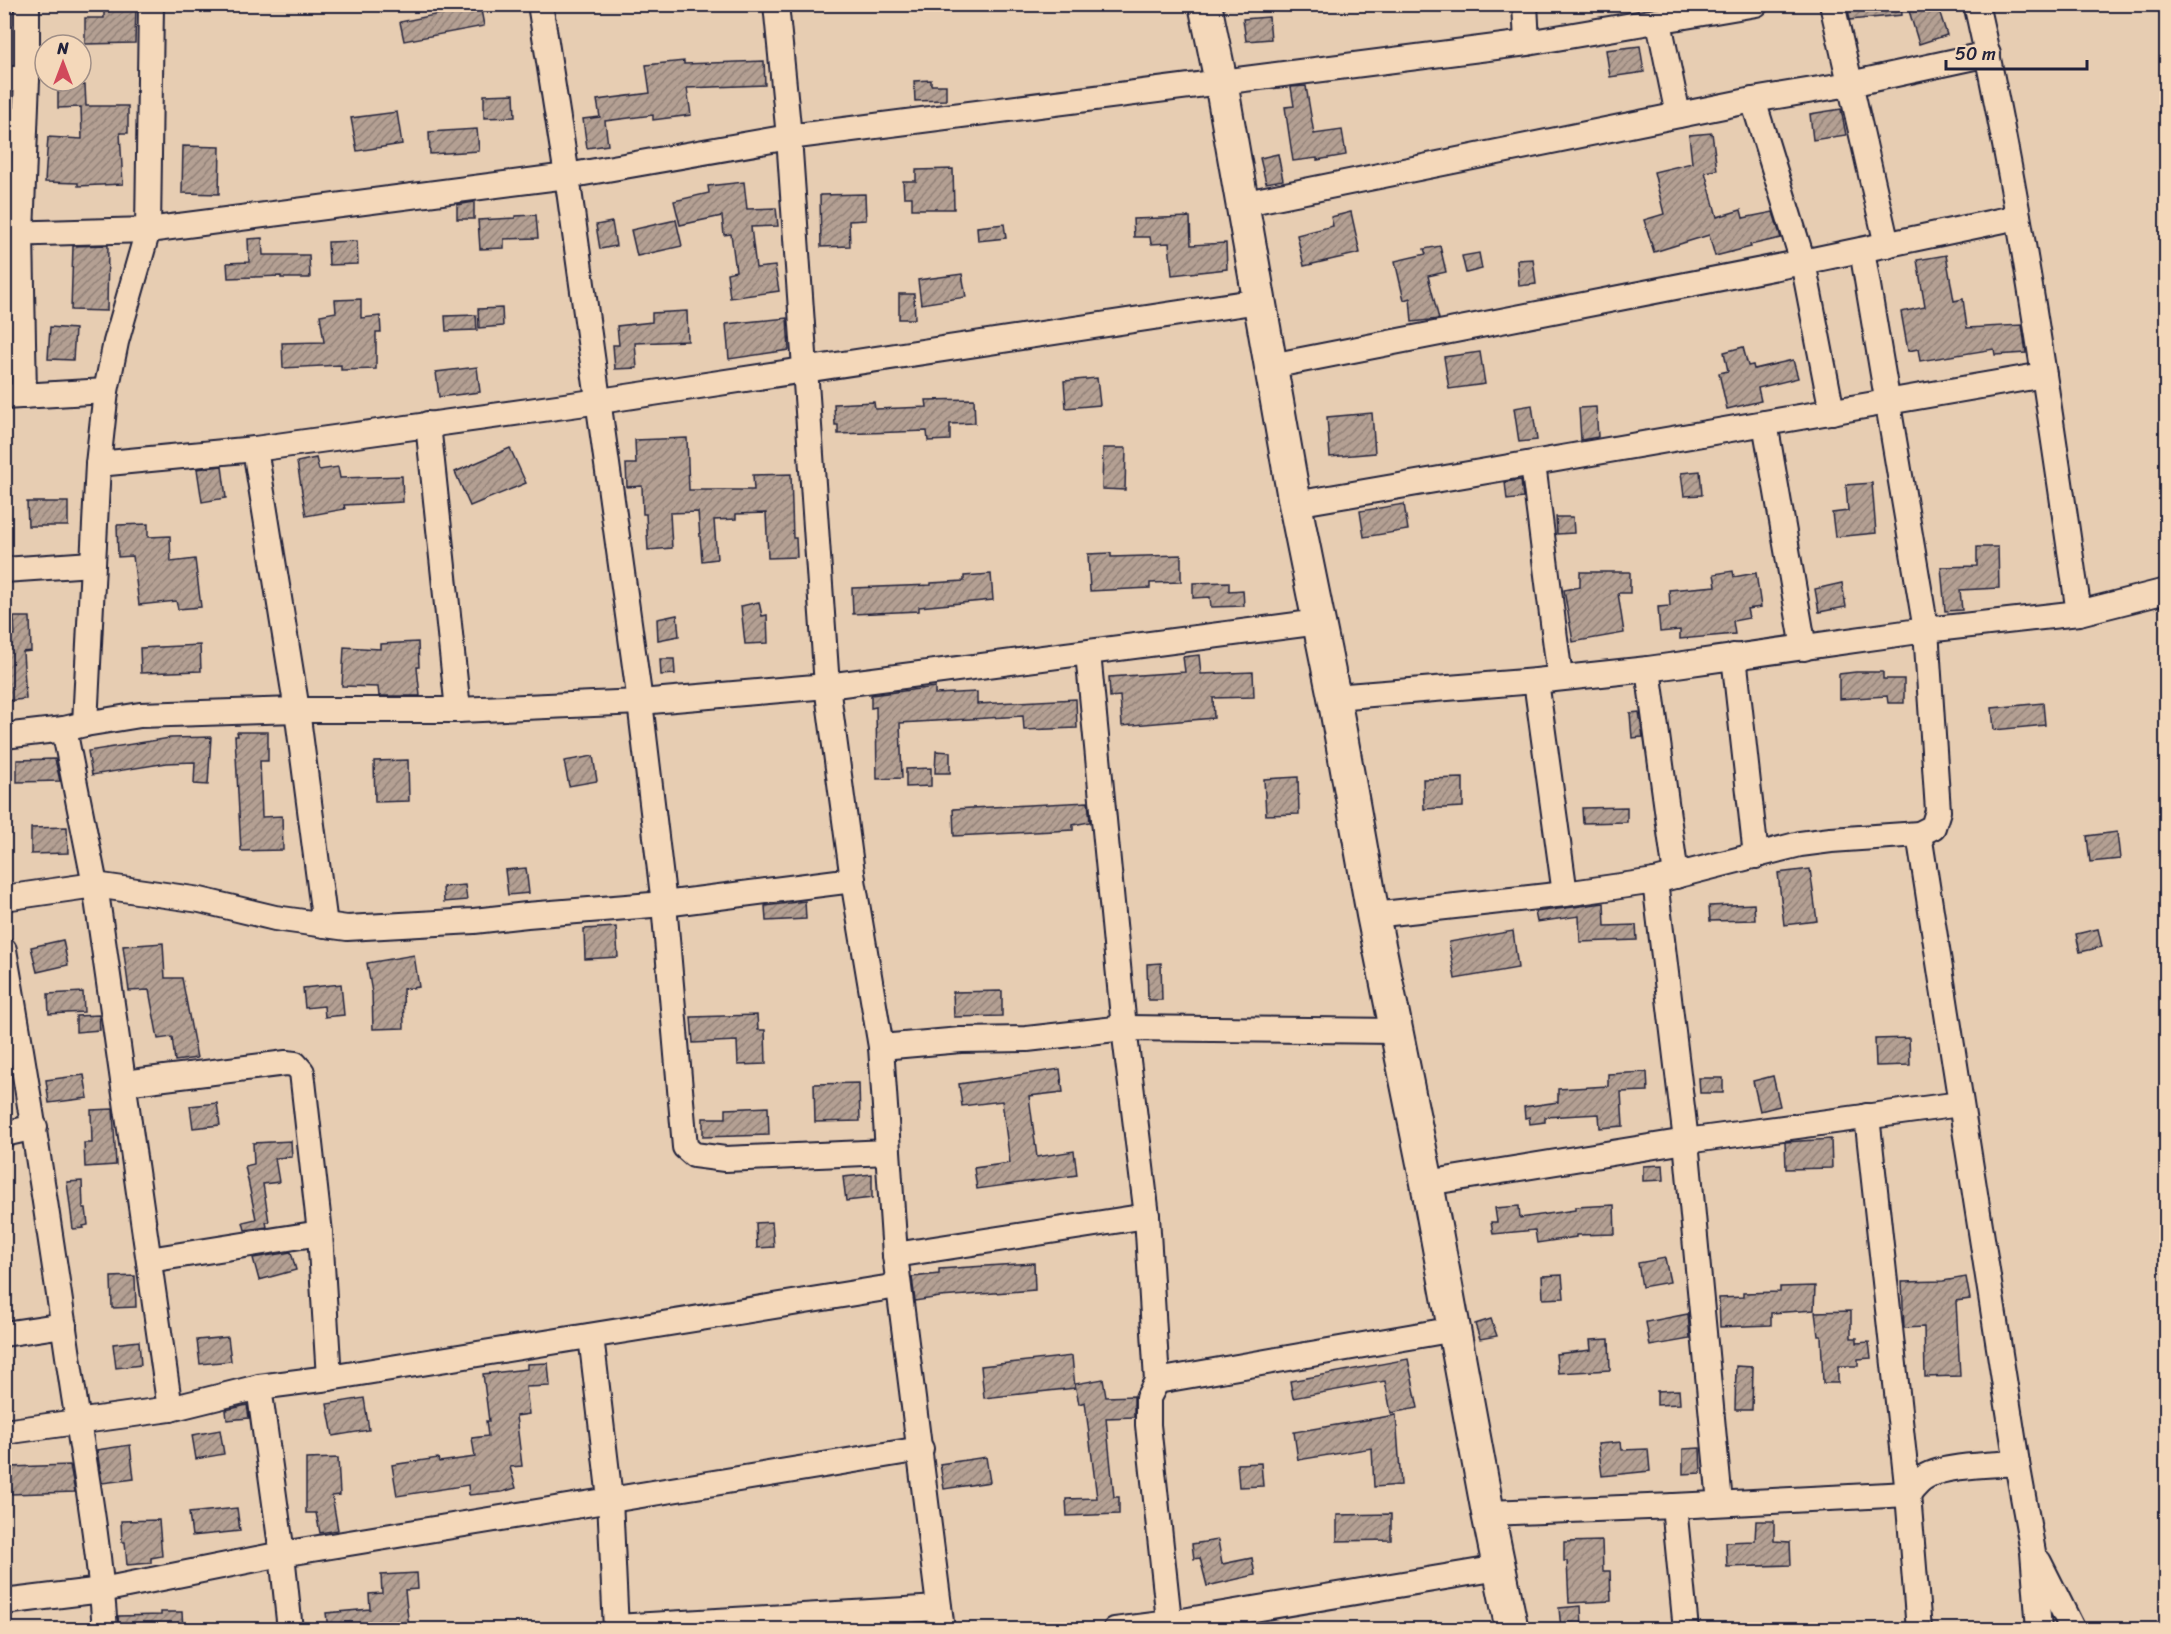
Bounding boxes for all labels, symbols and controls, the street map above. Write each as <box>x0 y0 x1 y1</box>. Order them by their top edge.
north arrow <box>33 33 93 93</box>
scale bar <box>1946 33 2087 71</box>
text: N <box>56 34 69 63</box>
text: 50 m <box>1955 38 1996 70</box>

